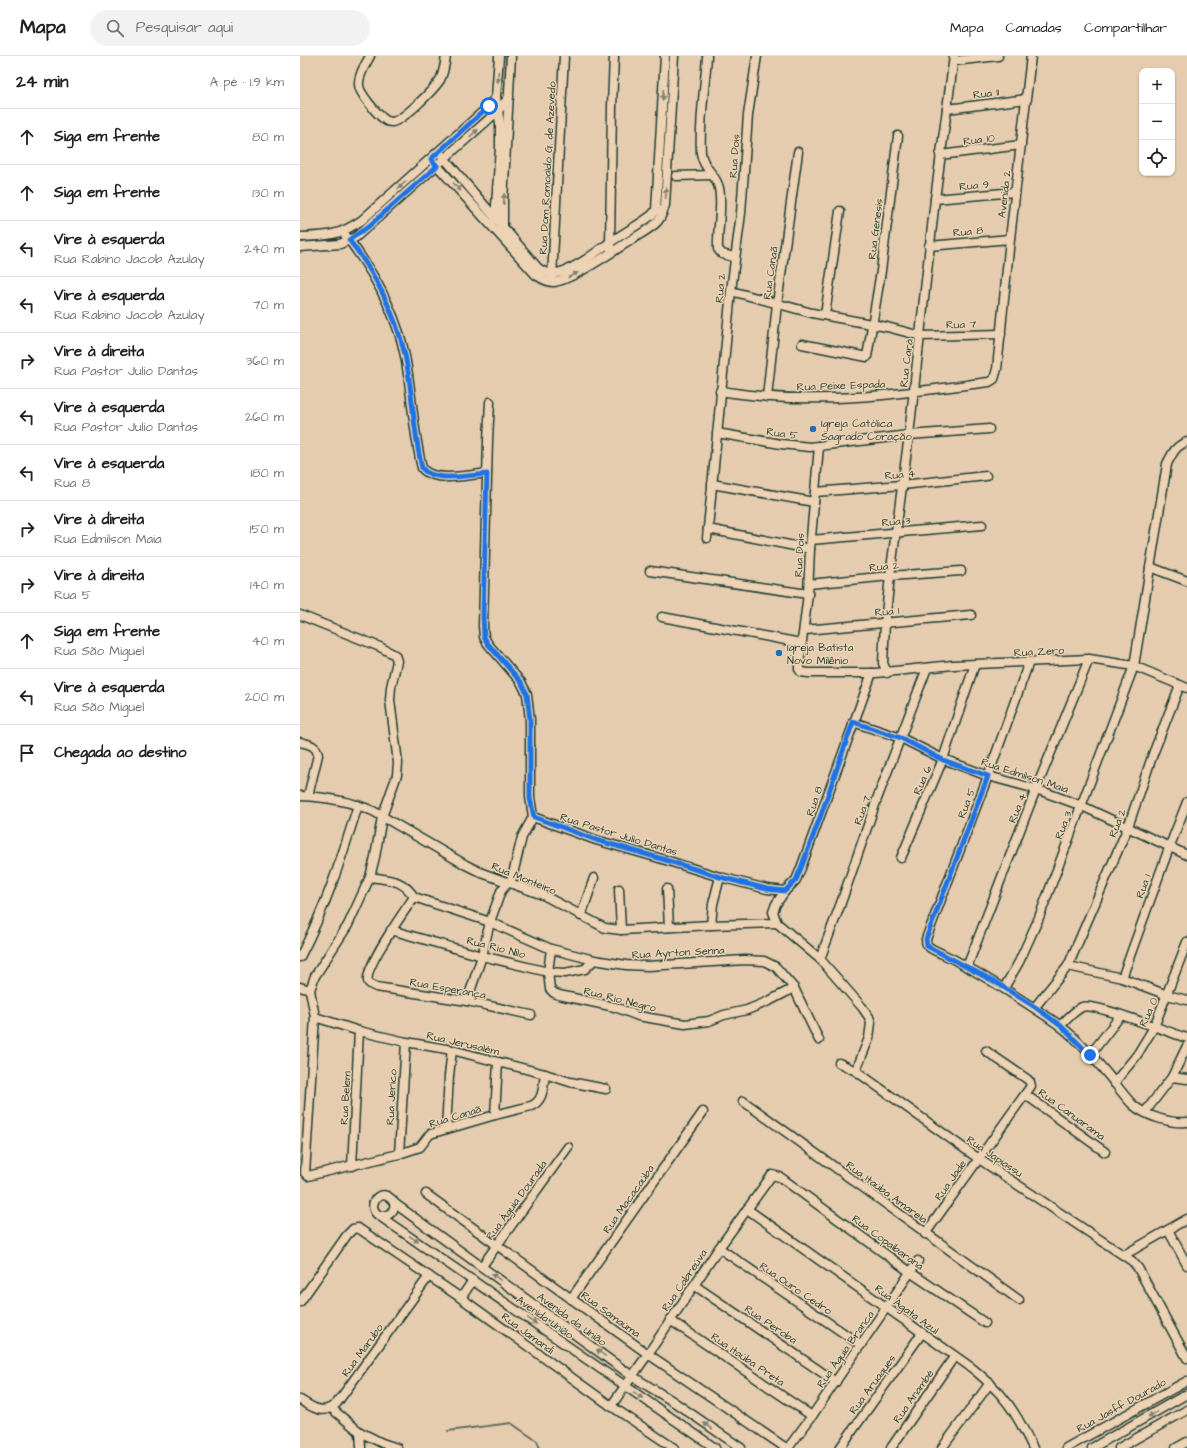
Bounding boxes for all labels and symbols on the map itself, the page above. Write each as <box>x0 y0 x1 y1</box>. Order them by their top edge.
one-way arrow <box>494 71 501 83</box>
street label: Rua Dom Romoaldo G. de Azevedo <box>535 80 560 255</box>
street label: Rua 11 <box>972 84 1001 103</box>
one-way arrow <box>660 89 667 101</box>
route start <box>480 97 498 115</box>
one-way arrow <box>469 128 479 137</box>
street label: Rua 10 <box>962 130 996 149</box>
street label: Rua Dois <box>725 133 744 178</box>
street label: Avenida 2 <box>994 169 1015 219</box>
street label: Rua 9 <box>959 177 989 194</box>
one-way arrow <box>397 180 407 189</box>
one-way arrow <box>452 183 461 192</box>
one-way arrow <box>662 187 669 199</box>
one-way arrow <box>500 193 507 205</box>
street label: Rua Genesis <box>864 197 887 260</box>
street label: Rua 8 <box>952 223 984 240</box>
street label: Rua Canaã <box>759 245 782 301</box>
one-way arrow <box>567 272 579 278</box>
street label: Rua 2 <box>711 272 730 304</box>
street label: Rua 7 <box>946 317 976 332</box>
street label: Rua Cará <box>896 338 917 388</box>
street label: Rua Peixe Espada <box>796 376 886 395</box>
place label: Igreja Católica Sagrado Coração <box>821 416 912 445</box>
street label: Rua 5 <box>765 424 799 443</box>
marker: Igreja Católica Sagrado Coração <box>808 424 818 434</box>
street label: Rua 4 <box>884 466 917 483</box>
street label: Rua 3 <box>881 513 912 530</box>
street label: Rua Dois <box>791 532 808 577</box>
street label: Rua 2 <box>869 558 900 575</box>
street label: Rua 1 <box>874 603 901 620</box>
place label: Igreja Batista Novo Milênio <box>787 640 854 668</box>
street label: Rua Zero <box>1014 643 1065 660</box>
marker: Igreja Batista Novo Milênio <box>774 648 784 658</box>
street label: Rua Edmilson Maia <box>979 754 1071 797</box>
street label: Rua 6 <box>910 763 935 797</box>
street label: Rua 8 <box>803 784 826 818</box>
street label: Rua 5 <box>954 786 979 820</box>
street label: Rua 4 <box>1005 791 1030 825</box>
street label: Rua 7 <box>850 793 875 827</box>
street label: Rua 2 <box>1105 806 1130 840</box>
street label: Rua Pastor Julio Dantas <box>558 809 680 860</box>
street label: Rua 3 <box>1051 809 1076 841</box>
street label: Rua Monteiro <box>489 859 559 899</box>
street label: Rua 1 <box>1132 871 1155 900</box>
street label: Rua Rio Nilo <box>465 933 528 962</box>
street label: Rua Ayrton Senna <box>631 943 725 963</box>
street label: Rua Esperança <box>409 974 488 1003</box>
street label: Rua Rio Negro <box>582 983 659 1017</box>
street label: Rua 0 <box>1135 995 1162 1029</box>
street label: Rua Jerusalém <box>425 1028 501 1059</box>
route end <box>1081 1046 1099 1064</box>
street label: Rua Jerico <box>383 1068 400 1125</box>
street label: Rua Belem <box>337 1071 354 1125</box>
street label: Rua Canuarama <box>1035 1085 1109 1144</box>
street label: Rua Canaã <box>427 1101 483 1131</box>
street label: Rua Japiassu <box>964 1132 1026 1181</box>
street label: Rua Águia Dourada <box>482 1157 551 1244</box>
street label: Rua Jade <box>931 1157 970 1204</box>
street label: Rua Itaúba Amarela <box>843 1158 931 1227</box>
street label: Rua Macacaúba <box>599 1162 658 1237</box>
street label: Rua Copaibarana <box>849 1211 927 1274</box>
one-way arrow <box>408 1235 419 1243</box>
street label: Rua Cabreúva <box>658 1246 711 1314</box>
street label: Rua Ouro Cedro <box>756 1259 836 1319</box>
one-way arrow <box>490 1272 501 1281</box>
street label: Rua Ágata Azul <box>871 1281 942 1339</box>
street label: Rua Samaúma <box>578 1288 644 1341</box>
street label: Avenida da União <box>534 1289 610 1350</box>
street label: Avenida União <box>513 1292 577 1343</box>
street label: Rua Peroba <box>741 1301 800 1348</box>
street label: Rua Águia Branca <box>813 1307 879 1391</box>
street label: Rua Jamandi <box>498 1309 557 1358</box>
one-way arrow <box>527 1317 537 1325</box>
street label: Rua Marubo <box>338 1320 387 1380</box>
street label: Rua Itaúba Preta <box>708 1329 788 1390</box>
one-way arrow <box>596 1349 606 1357</box>
street label: Rua Aruaques <box>846 1351 899 1417</box>
street label: Rua Anambé <box>889 1366 937 1426</box>
street label: Rua Jasff Dourado <box>1074 1374 1169 1436</box>
one-way arrow <box>633 1391 644 1399</box>
one-way arrow <box>1147 1410 1159 1417</box>
one-way arrow <box>703 1422 714 1430</box>

